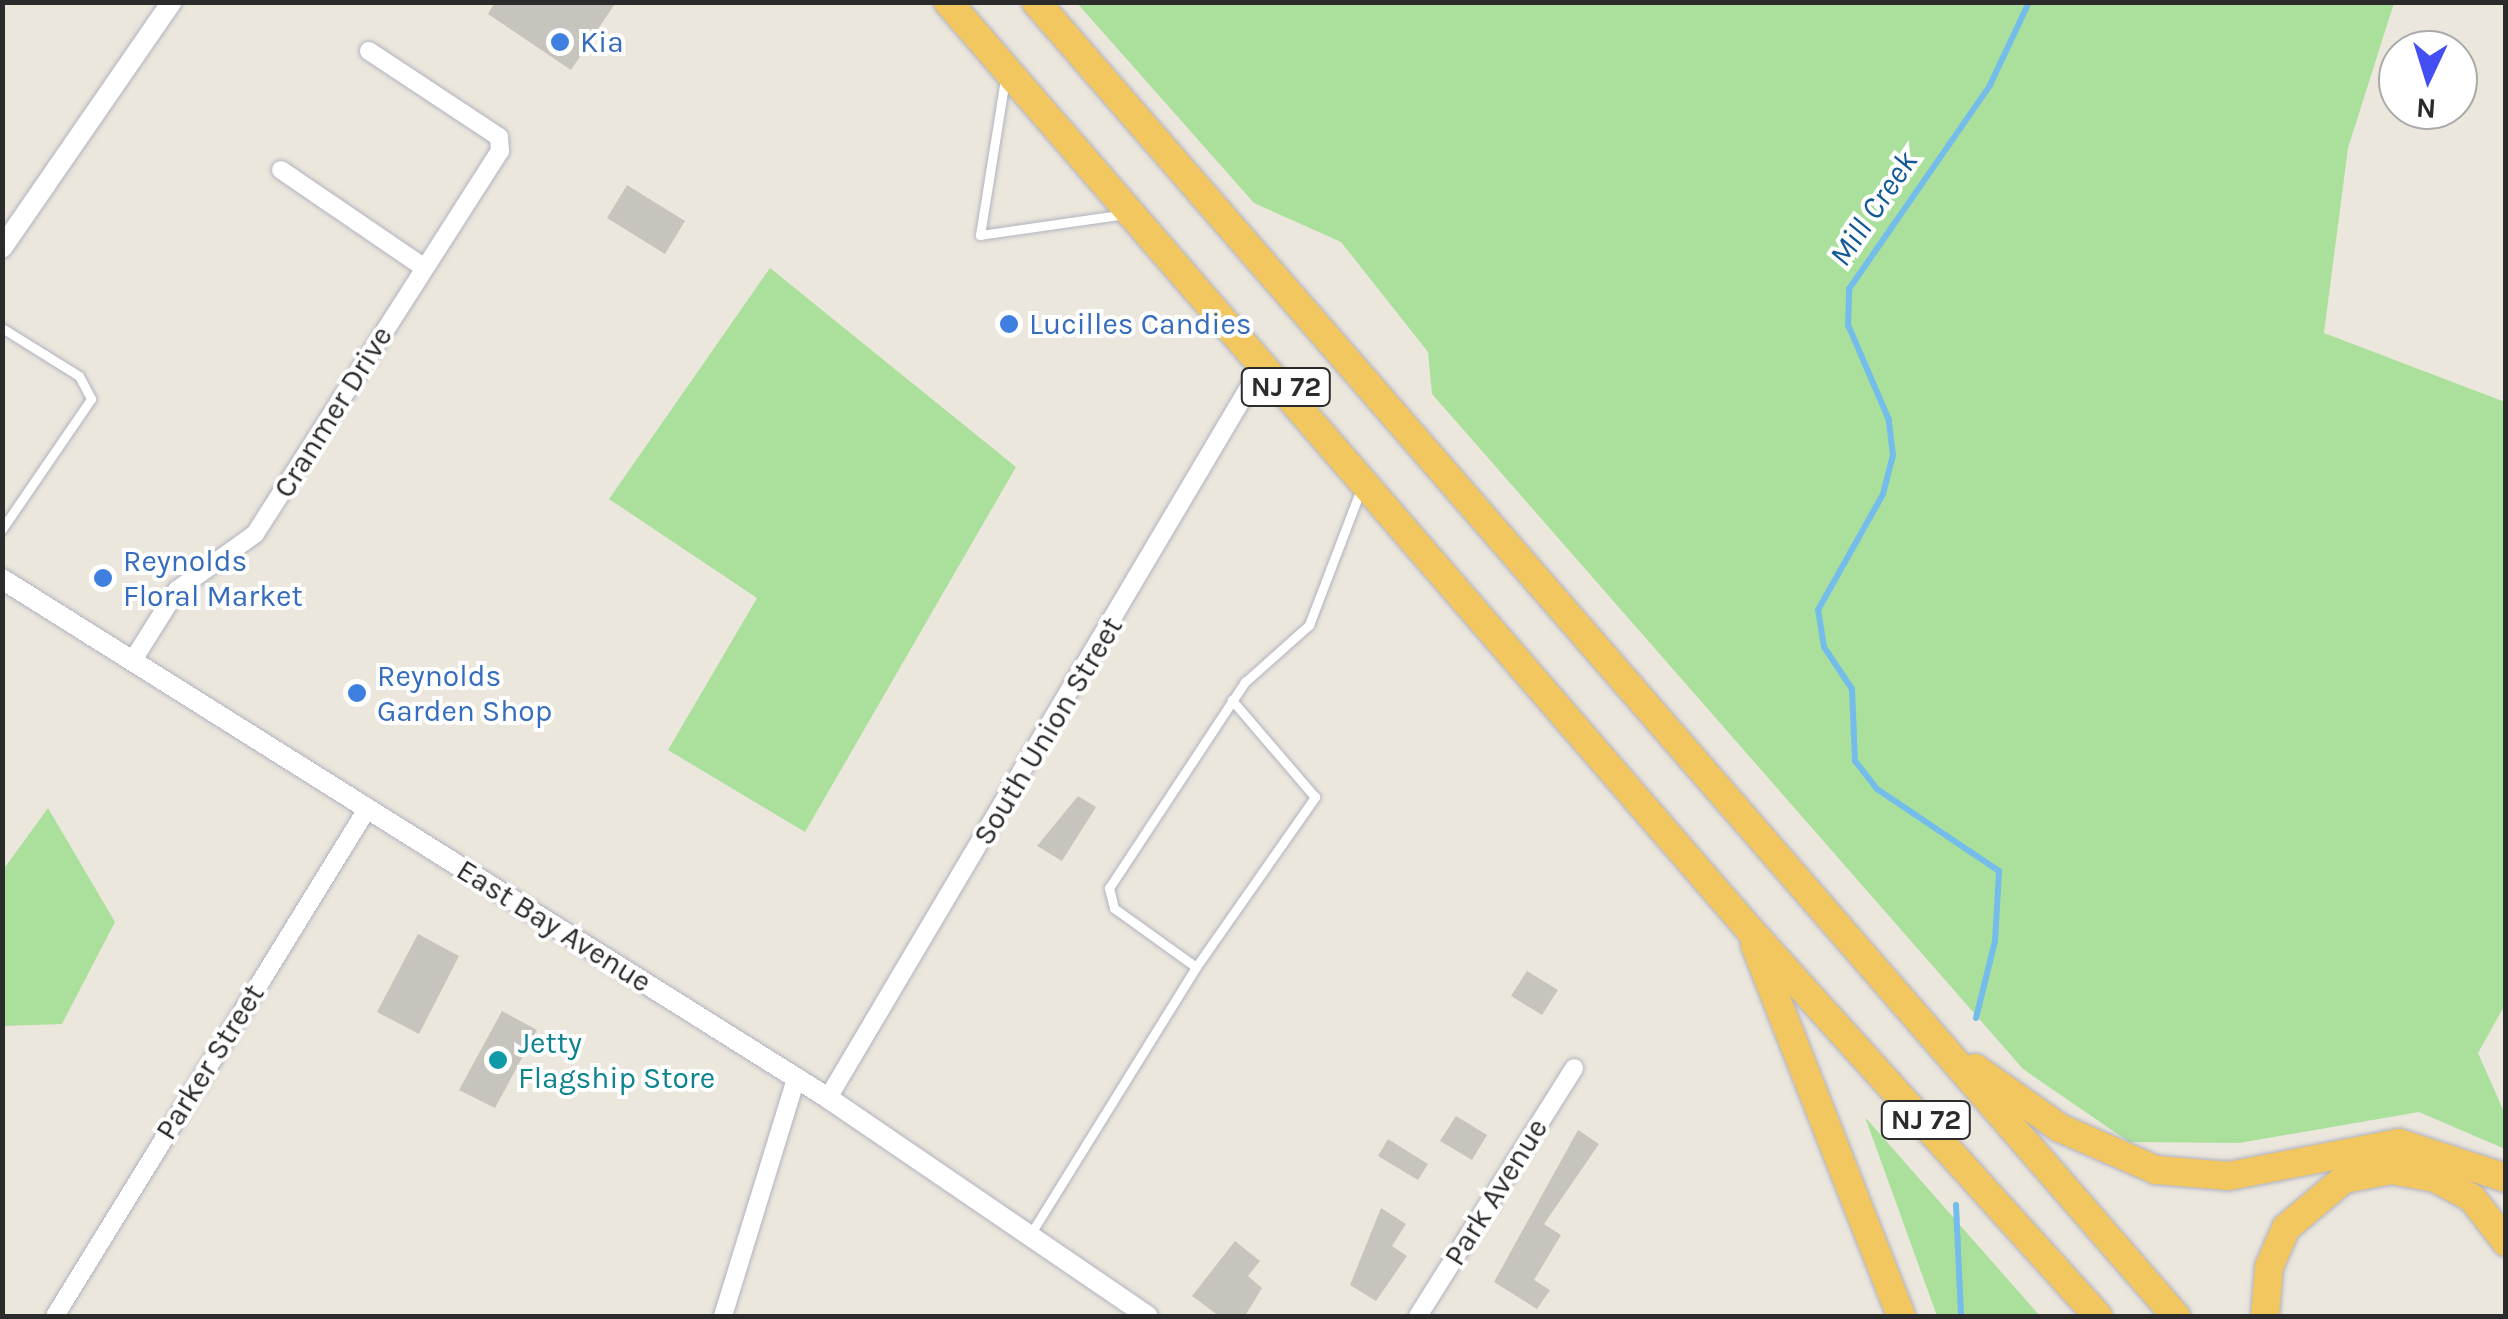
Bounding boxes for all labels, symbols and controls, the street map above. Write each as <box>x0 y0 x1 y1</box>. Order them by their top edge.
place label: Kia <box>580 24 624 60</box>
north arrow <box>2378 30 2478 130</box>
marker: Kia <box>549 31 571 53</box>
text: N <box>2415 91 2437 126</box>
water label: Mill Creek <box>1822 144 1926 274</box>
place label: Lucilles Candies <box>1029 306 1252 342</box>
marker: Lucilles Candies <box>998 313 1020 335</box>
street label: Cranmer Drive <box>266 320 400 504</box>
road number: NJ 72 <box>1238 364 1334 410</box>
place label: Reynolds Floral Market <box>123 543 303 614</box>
marker: Reynolds Floral Market <box>92 567 114 589</box>
street label: South Union Street <box>966 610 1130 852</box>
place label: Reynolds Garden Shop <box>377 658 552 728</box>
marker: Reynolds Garden Shop <box>346 682 368 704</box>
street label: East Bay Avenue <box>450 852 658 1000</box>
street label: Parker Street <box>148 978 272 1146</box>
place label: Jetty Flagship Store <box>518 1025 715 1096</box>
marker: Jetty Flagship Store <box>487 1049 509 1071</box>
road number: NJ 72 <box>1878 1097 1974 1143</box>
street label: Park Avenue <box>1437 1112 1555 1272</box>

